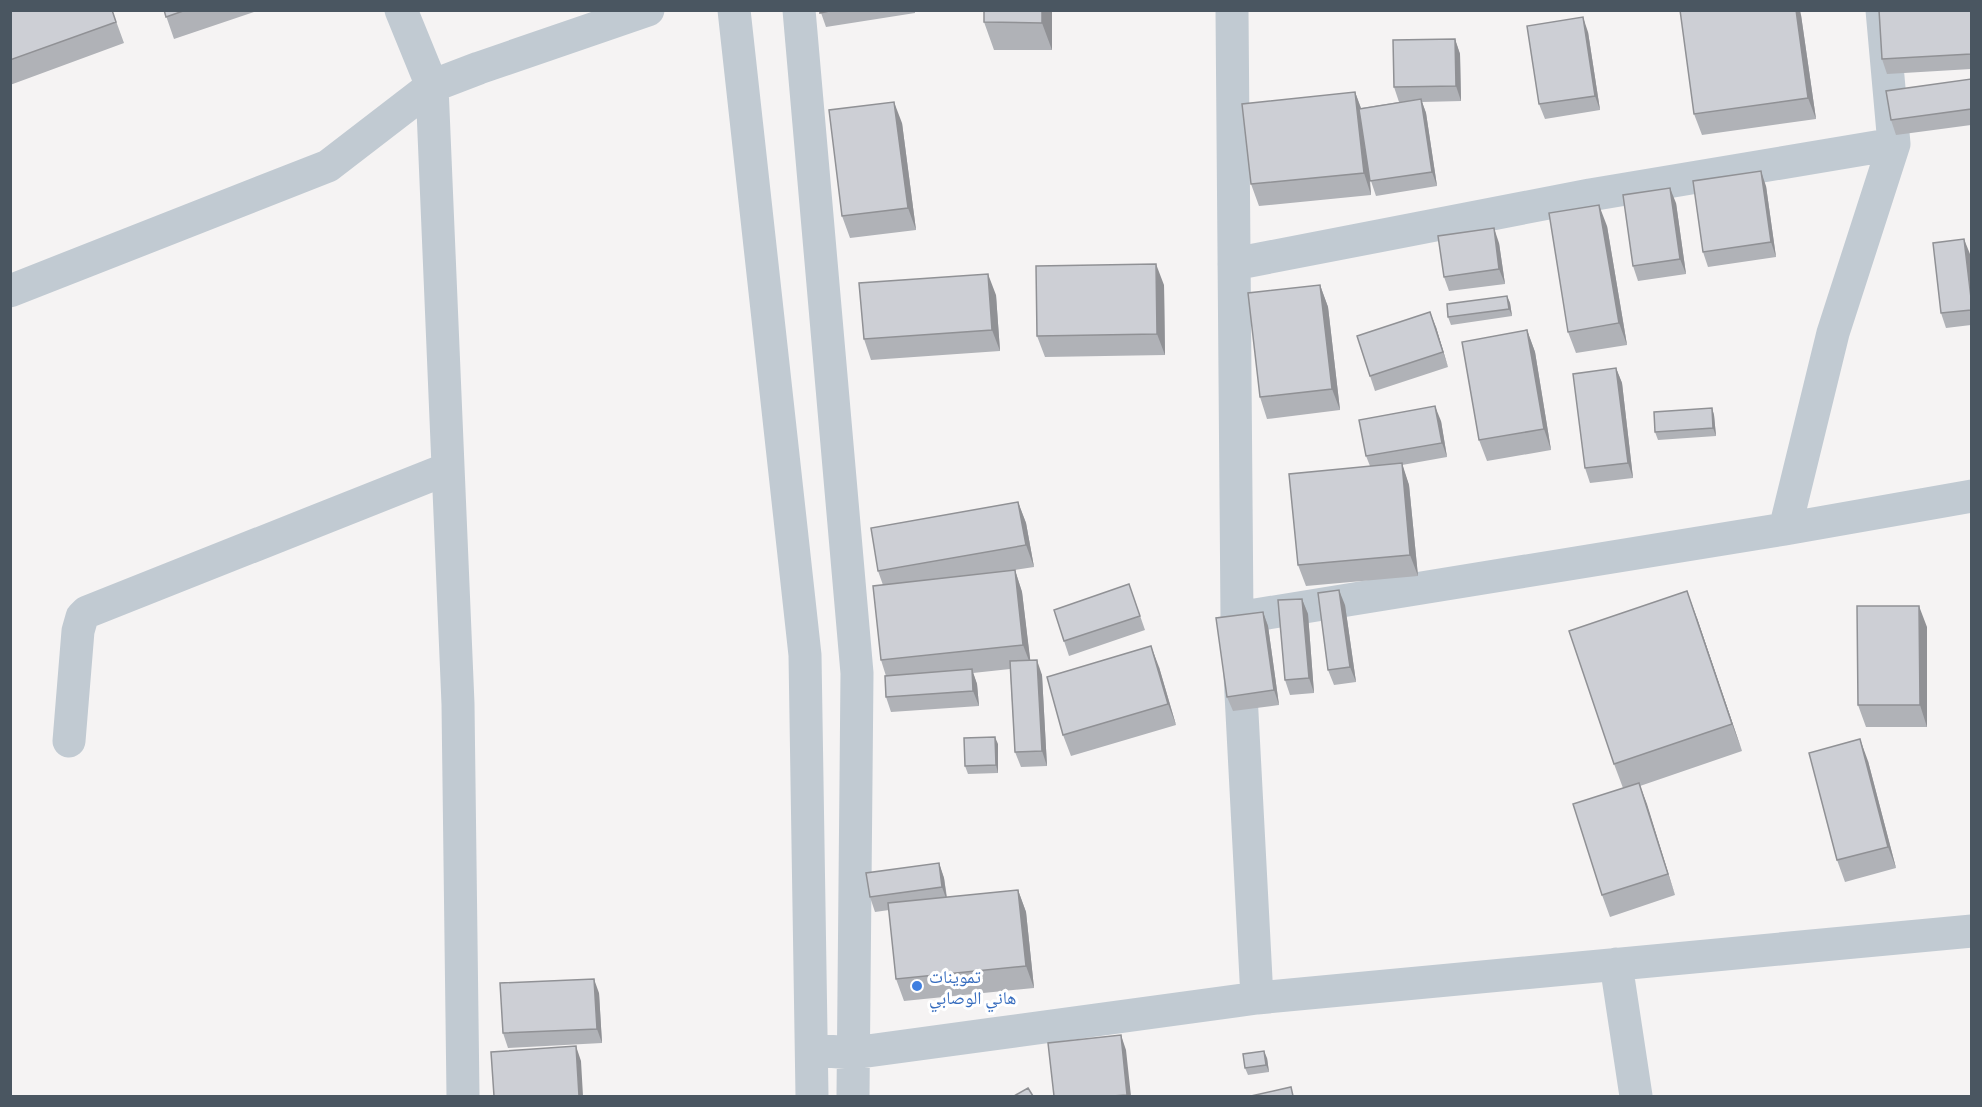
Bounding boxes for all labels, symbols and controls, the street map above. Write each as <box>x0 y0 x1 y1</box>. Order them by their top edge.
place label: تموينات هاني الوصابي <box>929 965 1016 1012</box>
marker: تموينات هاني الوصابي <box>910 979 924 993</box>

